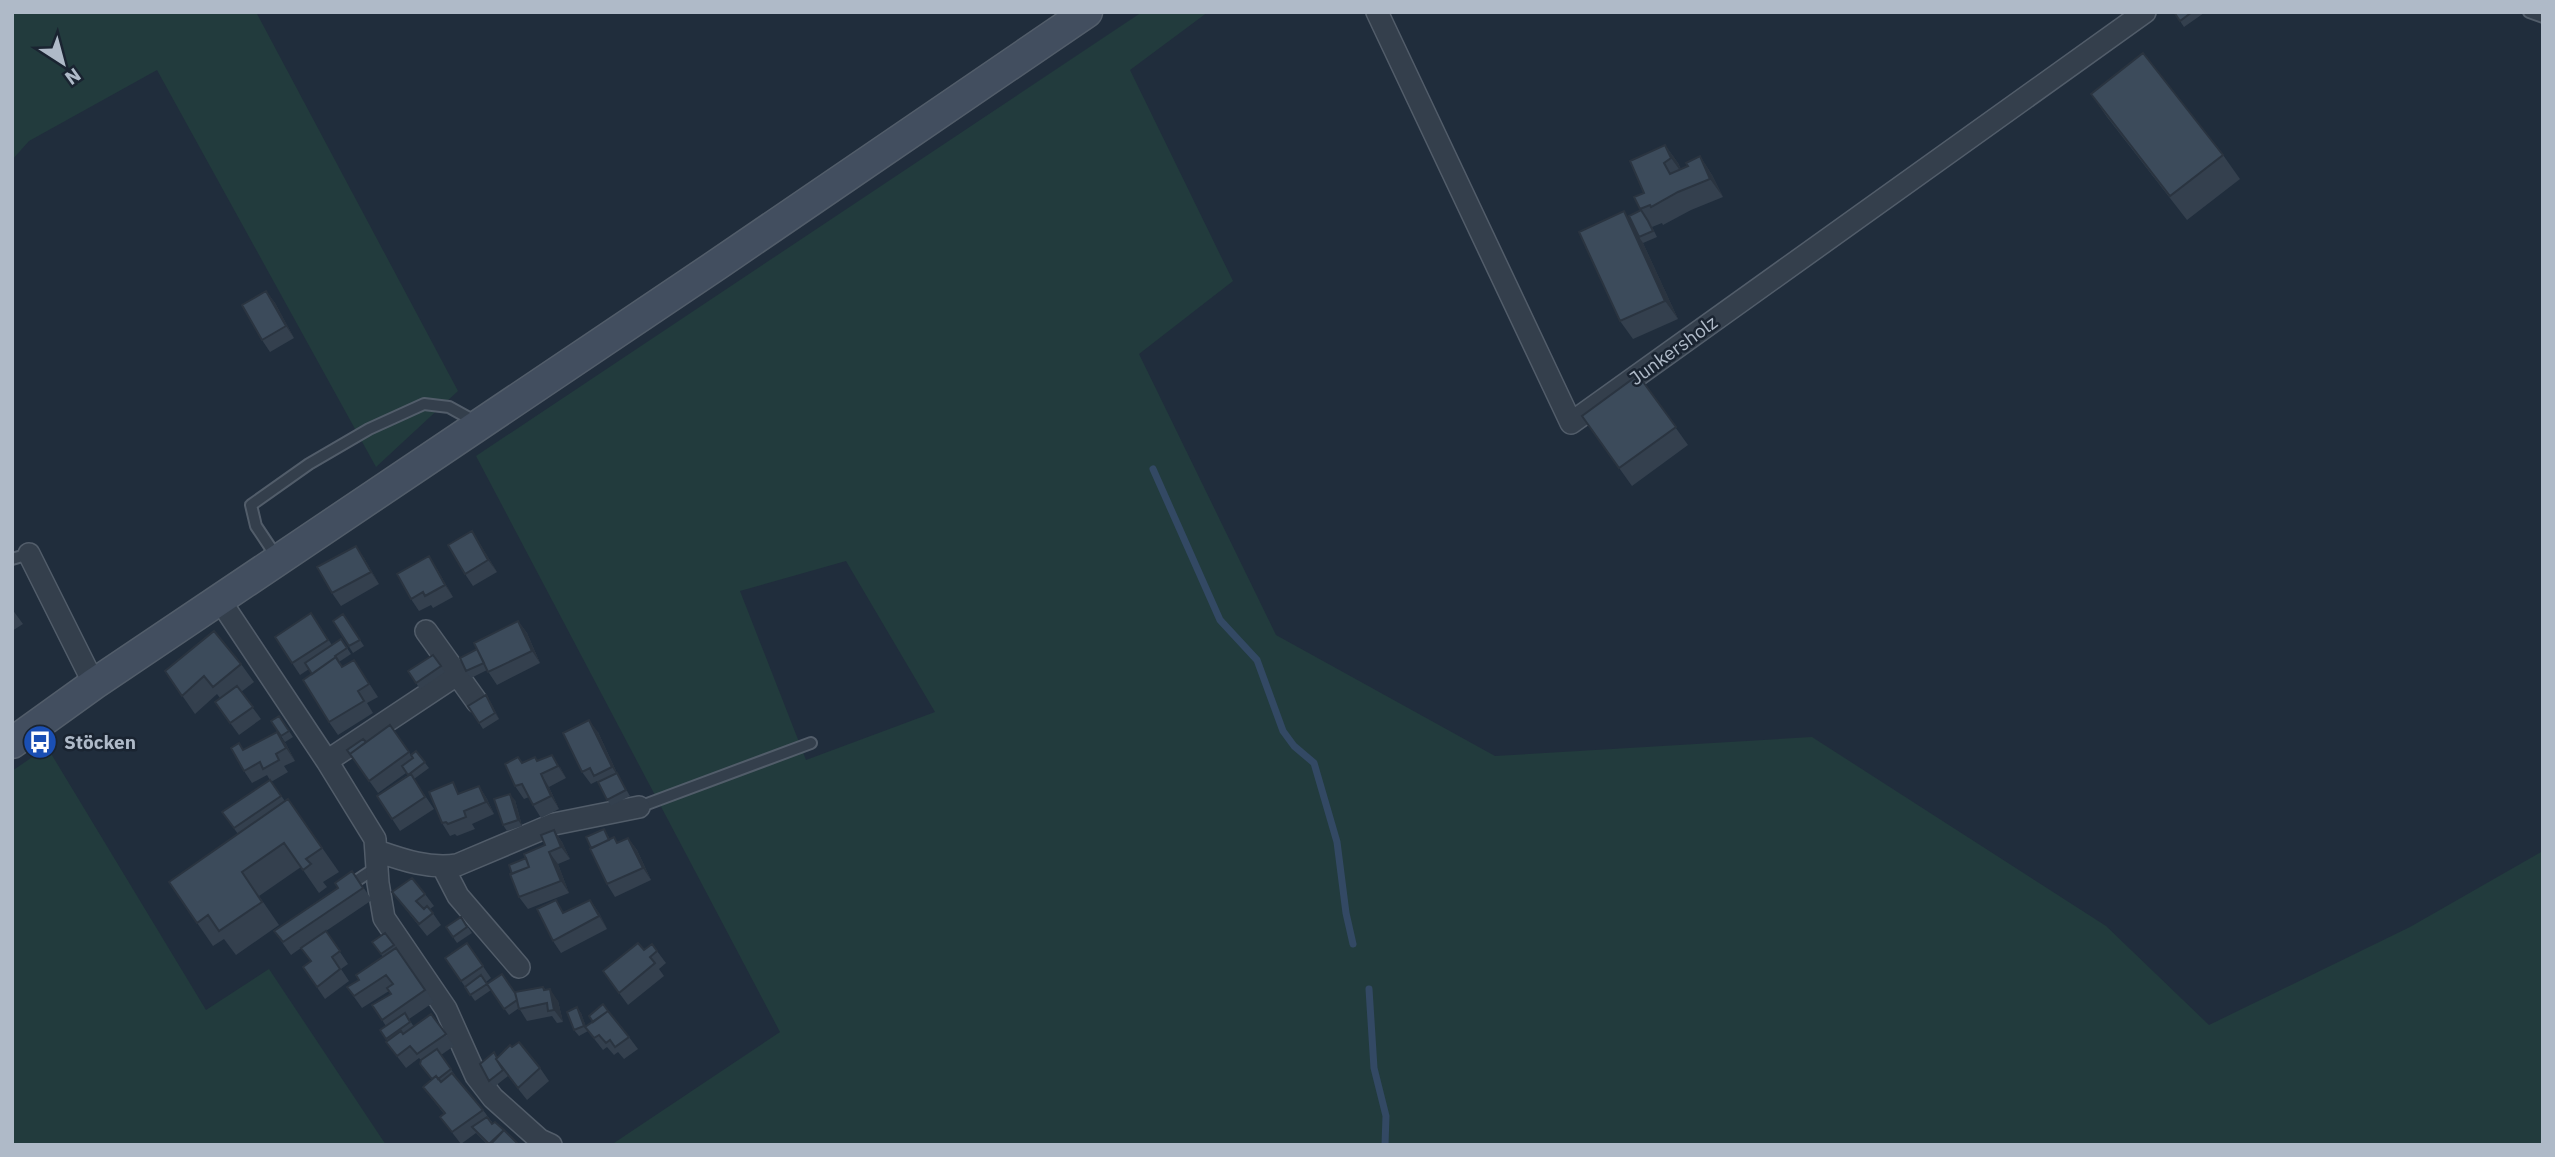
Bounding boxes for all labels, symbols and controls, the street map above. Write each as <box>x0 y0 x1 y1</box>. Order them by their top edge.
north arrow <box>28 28 98 98</box>
text: N <box>60 63 86 91</box>
street label: Junkersholz <box>1624 310 1722 390</box>
bus stop icon: Stöcken <box>21 723 59 761</box>
place label: Stöcken <box>64 730 136 754</box>

